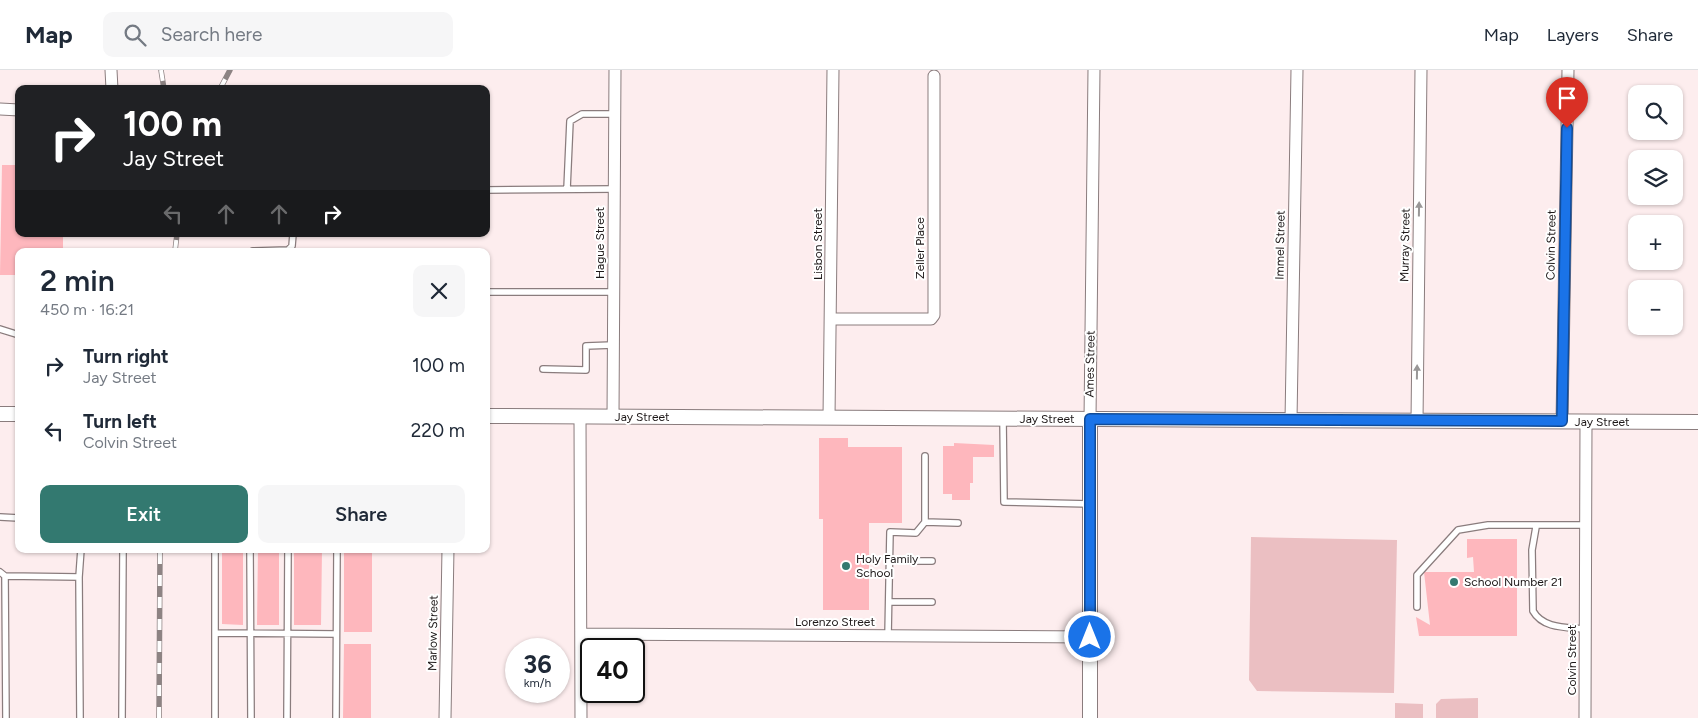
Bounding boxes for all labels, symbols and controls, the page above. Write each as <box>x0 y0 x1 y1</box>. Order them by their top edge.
search box <box>103 12 453 57</box>
text: Map <box>25 20 73 49</box>
icon: search <box>121 21 149 49</box>
text: Search here <box>161 23 262 46</box>
text: Map <box>1484 24 1519 46</box>
text: Layers <box>1547 24 1599 46</box>
text: Share <box>1627 24 1673 46</box>
pin <box>1546 77 1588 128</box>
icon: arrive <box>1553 84 1581 112</box>
map controls <box>1628 85 1683 335</box>
button: search <box>1628 85 1683 140</box>
text: 100 m <box>123 103 222 145</box>
icon: right <box>40 105 105 170</box>
text: Jay Street <box>123 145 224 172</box>
button: layers <box>1628 150 1683 205</box>
icon: left <box>159 200 187 228</box>
icon: ahead <box>212 200 240 228</box>
icon: ahead <box>265 200 293 228</box>
icon: right <box>318 200 346 228</box>
one-way arrow <box>1415 201 1423 217</box>
street label: Hague Street <box>593 207 607 279</box>
street label: Murray Street <box>1397 207 1413 282</box>
street label: Lisbon Street <box>811 208 825 280</box>
street label: Colvin Street <box>1543 209 1559 280</box>
street label: Immel Street <box>1272 210 1288 280</box>
button: + <box>1628 215 1683 270</box>
street label: Zeller Place <box>913 217 927 279</box>
text: 2 min <box>40 262 115 299</box>
button: close <box>413 265 465 317</box>
button: − <box>1628 280 1683 335</box>
text: 450 m · 16:21 <box>40 300 134 319</box>
street label: Ames Street <box>1082 330 1098 398</box>
text: Turn right <box>83 345 169 368</box>
icon: right <box>40 352 68 380</box>
text: 100 m <box>412 354 465 377</box>
one-way arrow <box>1413 364 1421 380</box>
text: Jay Street <box>83 368 156 387</box>
text: Turn left <box>83 410 157 433</box>
street label: Jay Street <box>614 410 670 424</box>
street label: Jay Street <box>1019 412 1075 426</box>
street label: Jay Street <box>1574 415 1630 429</box>
icon: left <box>40 417 68 445</box>
text: 220 m <box>411 419 465 442</box>
text: Colvin Street <box>83 433 177 452</box>
button: Exit <box>40 485 248 543</box>
button: Share <box>258 485 465 543</box>
place label: Holy Family School <box>856 552 919 580</box>
marker: Holy Family School <box>840 560 852 572</box>
place label: School Number 21 <box>1464 575 1563 589</box>
marker: School Number 21 <box>1448 576 1460 588</box>
street label: Marlow Street <box>425 595 441 671</box>
position arrow <box>1063 610 1115 662</box>
street label: Lorenzo Street <box>795 615 875 629</box>
street label: Colvin Street <box>1565 624 1579 695</box>
speed limit sign: 40 <box>580 638 645 703</box>
text: 36 <box>523 649 552 679</box>
text: km/h <box>524 676 551 690</box>

